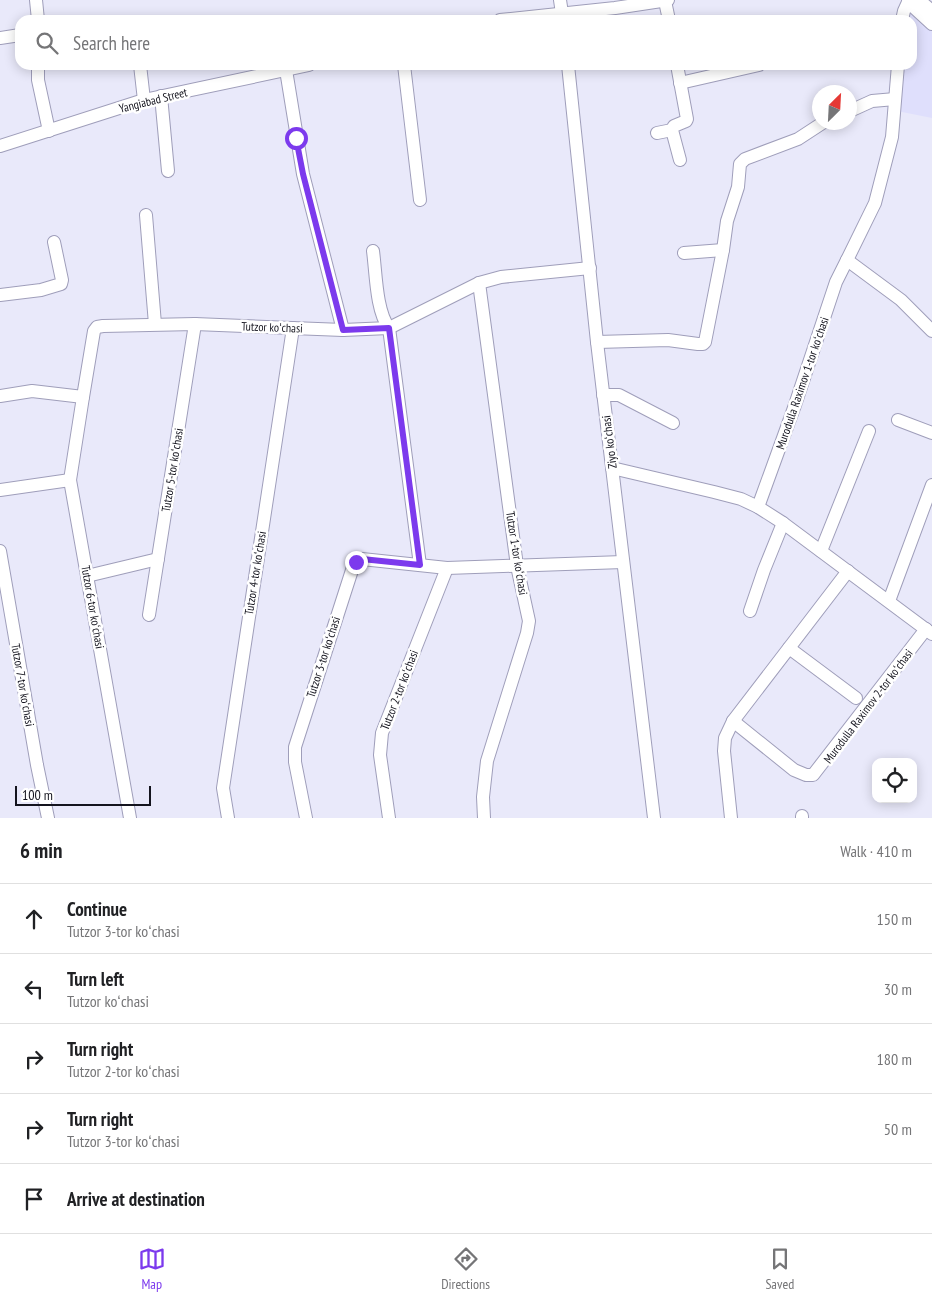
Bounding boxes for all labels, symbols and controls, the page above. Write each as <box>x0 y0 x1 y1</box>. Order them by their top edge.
search box <box>15 15 917 70</box>
icon: search <box>33 29 61 57</box>
text: Search here <box>73 31 150 55</box>
street label: Yangiabad Street <box>117 84 189 116</box>
north arrow <box>812 85 857 130</box>
route start <box>285 127 308 150</box>
street label: Murodulla Raximov 1-tor koʻchasi <box>772 315 832 451</box>
street label: Tutzor koʻchasi <box>241 318 303 336</box>
street label: Ziyo koʻchasi <box>598 415 620 469</box>
street label: Tutzor 5-tor koʻchasi <box>158 427 186 513</box>
street label: Tutzor 1-tor koʻchasi <box>503 510 531 596</box>
street label: Tutzor 4-tor koʻchasi <box>241 530 269 616</box>
route end <box>345 551 368 574</box>
street label: Tutzor 6-tor koʻchasi <box>78 564 108 650</box>
street label: Tutzor 3-tor koʻchasi <box>303 614 343 700</box>
street label: Tutzor 7-tor koʻchasi <box>8 642 38 728</box>
street label: Murodulla Raximov 2-tor koʻchasi <box>820 646 916 766</box>
street label: Tutzor 2-tor koʻchasi <box>377 648 421 732</box>
map controls <box>872 758 917 803</box>
button: locate <box>872 758 917 803</box>
scale bar <box>15 783 151 806</box>
text: 100 m <box>22 786 53 804</box>
text: 6 min <box>20 837 62 864</box>
text: Walk · 410 m <box>840 841 912 861</box>
text: Continue <box>67 897 127 921</box>
icon: ahead <box>20 905 48 933</box>
text: 150 m <box>877 909 912 929</box>
text: Tutzor 3-tor koʻchasi <box>67 921 180 941</box>
text: Turn left <box>67 967 124 991</box>
icon: left <box>20 975 48 1003</box>
text: 30 m <box>884 979 912 999</box>
text: Tutzor koʻchasi <box>67 991 149 1011</box>
text: Turn right <box>67 1037 133 1061</box>
icon: right <box>20 1045 48 1073</box>
text: 180 m <box>877 1049 912 1069</box>
text: Tutzor 2-tor koʻchasi <box>67 1061 180 1081</box>
text: Turn right <box>67 1107 133 1131</box>
icon: right <box>20 1115 48 1143</box>
text: 50 m <box>884 1119 912 1139</box>
text: Tutzor 3-tor koʻchasi <box>67 1131 180 1151</box>
icon: arrive <box>20 1185 48 1213</box>
text: Arrive at destination <box>67 1187 205 1211</box>
tab: Map <box>138 1245 166 1293</box>
tab: Directions <box>441 1245 490 1293</box>
tab: Saved <box>765 1245 794 1293</box>

